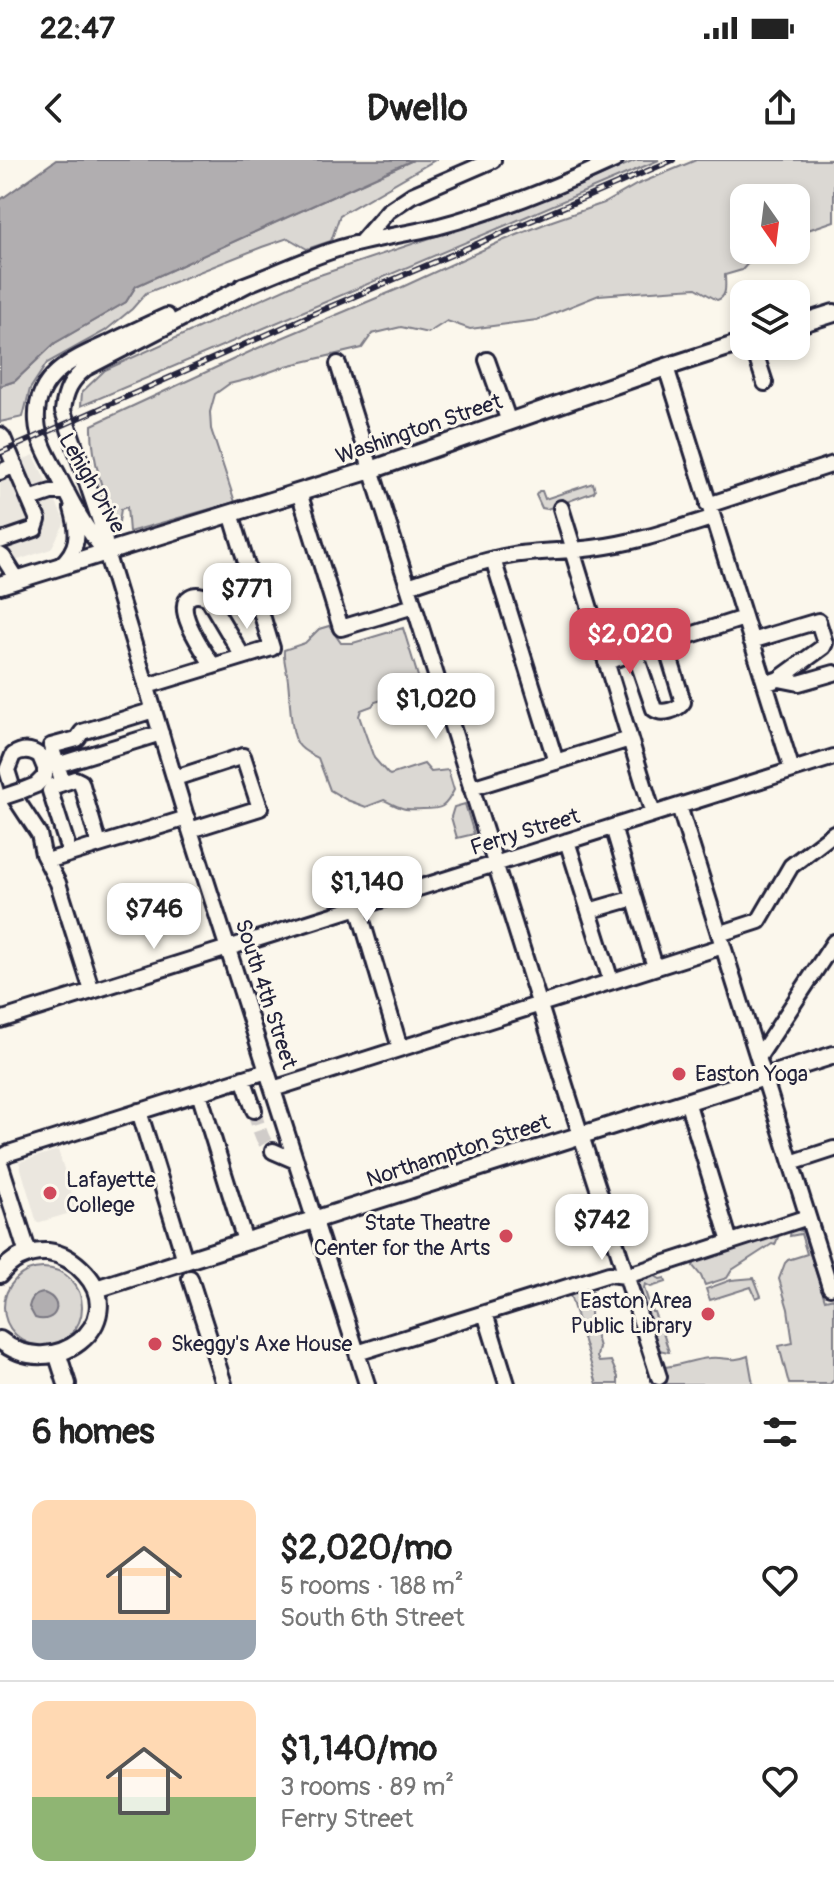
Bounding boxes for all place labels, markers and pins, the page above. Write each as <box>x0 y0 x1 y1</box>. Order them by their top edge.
pin: $771 <box>200 563 294 631</box>
pin: $2,020 <box>565 608 695 676</box>
pin: $1,020 <box>371 673 501 741</box>
pin: $1,140 <box>302 856 432 924</box>
pin: $746 <box>107 883 201 951</box>
place label: Easton Yoga <box>695 1060 808 1088</box>
marker: Easton Yoga <box>670 1065 688 1083</box>
place label: Lafayette College <box>66 1166 156 1219</box>
marker: Lafayette College <box>41 1184 59 1202</box>
pin: $742 <box>555 1194 649 1262</box>
place label: State Theatre Center for the Arts <box>314 1209 490 1262</box>
marker: State Theatre Center for the Arts <box>497 1227 515 1245</box>
place label: Easton Area Public Library <box>570 1287 692 1340</box>
marker: Easton Area Public Library <box>699 1305 717 1323</box>
place label: Skeggy's Axe House <box>171 1330 352 1358</box>
marker: Skeggy's Axe House <box>146 1335 164 1353</box>

